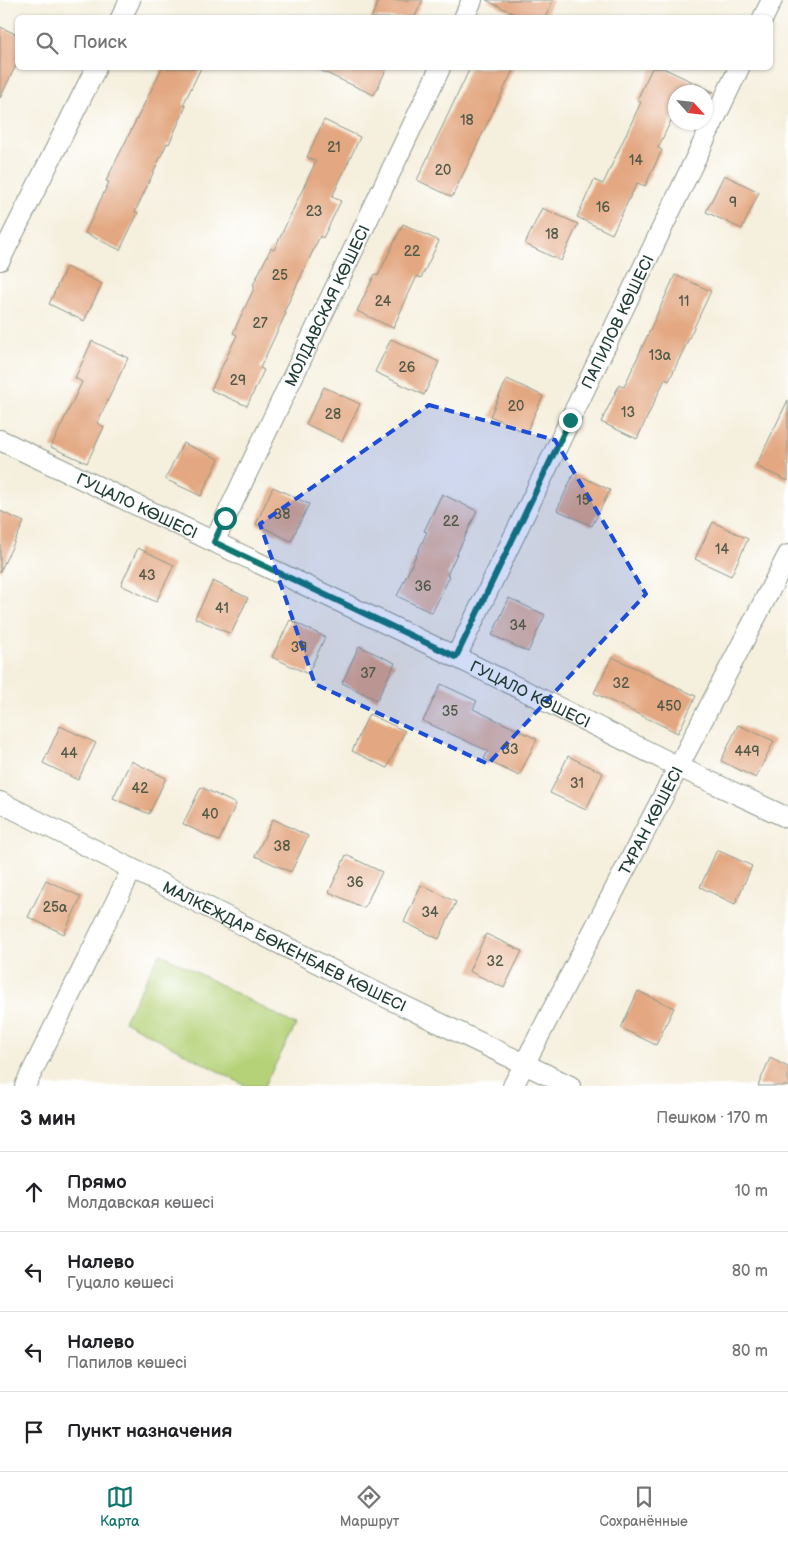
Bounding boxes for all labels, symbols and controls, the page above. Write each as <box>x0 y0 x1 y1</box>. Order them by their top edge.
search box <box>15 15 773 70</box>
icon: search <box>33 29 61 57</box>
text: Поиск <box>73 31 127 54</box>
north arrow <box>668 85 713 130</box>
house number: 18 <box>460 112 474 129</box>
house number: 21 <box>327 139 341 156</box>
house number: 14 <box>629 152 643 169</box>
house number: 20 <box>435 162 451 179</box>
house number: 9 <box>729 194 737 211</box>
house number: 16 <box>596 199 610 216</box>
house number: 23 <box>306 203 322 220</box>
street label: МОЛДАВСКАЯ КӨШЕСІ <box>282 222 375 390</box>
house number: 18 <box>545 226 559 243</box>
house number: 22 <box>404 243 421 260</box>
street label: ПАПИЛОВ КӨШЕСІ <box>578 252 659 392</box>
house number: 25 <box>272 267 288 284</box>
house number: 24 <box>375 293 392 310</box>
house number: 11 <box>679 293 689 310</box>
house number: 27 <box>252 315 268 332</box>
house number: 13а <box>649 347 672 364</box>
house number: 26 <box>399 359 416 376</box>
house number: 29 <box>230 372 246 389</box>
house number: 20 <box>508 398 524 415</box>
house number: 13 <box>621 404 635 421</box>
house number: 28 <box>325 406 341 423</box>
route end <box>559 409 582 432</box>
street label: ГУЦАЛО КӨШЕСІ <box>73 470 200 544</box>
house number: 15 <box>576 492 590 509</box>
house number: 38 <box>274 506 290 523</box>
route start <box>214 507 237 530</box>
house number: 22 <box>443 513 460 530</box>
house number: 14 <box>715 541 729 558</box>
house number: 43 <box>138 567 156 584</box>
house number: 36 <box>414 578 432 595</box>
house number: 41 <box>215 600 229 617</box>
house number: 34 <box>509 617 527 634</box>
house number: 39 <box>291 639 307 656</box>
street label: ГУЦАЛО КӨШЕСІ <box>467 657 593 733</box>
house number: 37 <box>360 665 376 682</box>
house number: 32 <box>613 675 630 692</box>
house number: 450 <box>657 698 681 715</box>
house number: 35 <box>442 703 458 720</box>
house number: 33 <box>501 741 519 758</box>
house number: 449 <box>734 743 760 760</box>
house number: 44 <box>60 745 78 762</box>
street label: ТҰРАН КӨШЕСІ <box>616 764 688 879</box>
house number: 31 <box>570 775 584 792</box>
house number: 42 <box>132 780 149 797</box>
house number: 40 <box>202 806 218 823</box>
house number: 38 <box>274 838 290 855</box>
house number: 36 <box>346 874 364 891</box>
street label: МАЛКЕЖДАР БӨКЕНБАЕВ КӨШЕСІ <box>159 878 409 1017</box>
house number: 25а <box>43 899 68 916</box>
house number: 34 <box>421 904 439 921</box>
house number: 32 <box>487 953 504 970</box>
text: 3 мин <box>20 1106 76 1131</box>
text: Пешком · 170 m <box>656 1109 768 1128</box>
text: Прямо <box>67 1171 127 1194</box>
icon: ahead <box>20 1178 48 1206</box>
text: 10 m <box>735 1182 768 1201</box>
text: Молдавская көшесі <box>67 1194 214 1213</box>
text: Налево <box>67 1251 134 1274</box>
icon: left <box>20 1258 48 1286</box>
text: 80 m <box>732 1262 768 1281</box>
text: Гуцало көшесі <box>67 1274 174 1293</box>
text: Налево <box>67 1331 134 1354</box>
icon: left <box>20 1338 48 1366</box>
text: 80 m <box>732 1342 768 1361</box>
text: Папилов көшесі <box>67 1354 187 1373</box>
icon: arrive <box>20 1418 48 1446</box>
text: Пункт назначения <box>67 1420 232 1443</box>
tab: Карта <box>100 1483 140 1530</box>
tab: Маршрут <box>340 1483 399 1530</box>
tab: Сохранённые <box>599 1483 688 1530</box>

